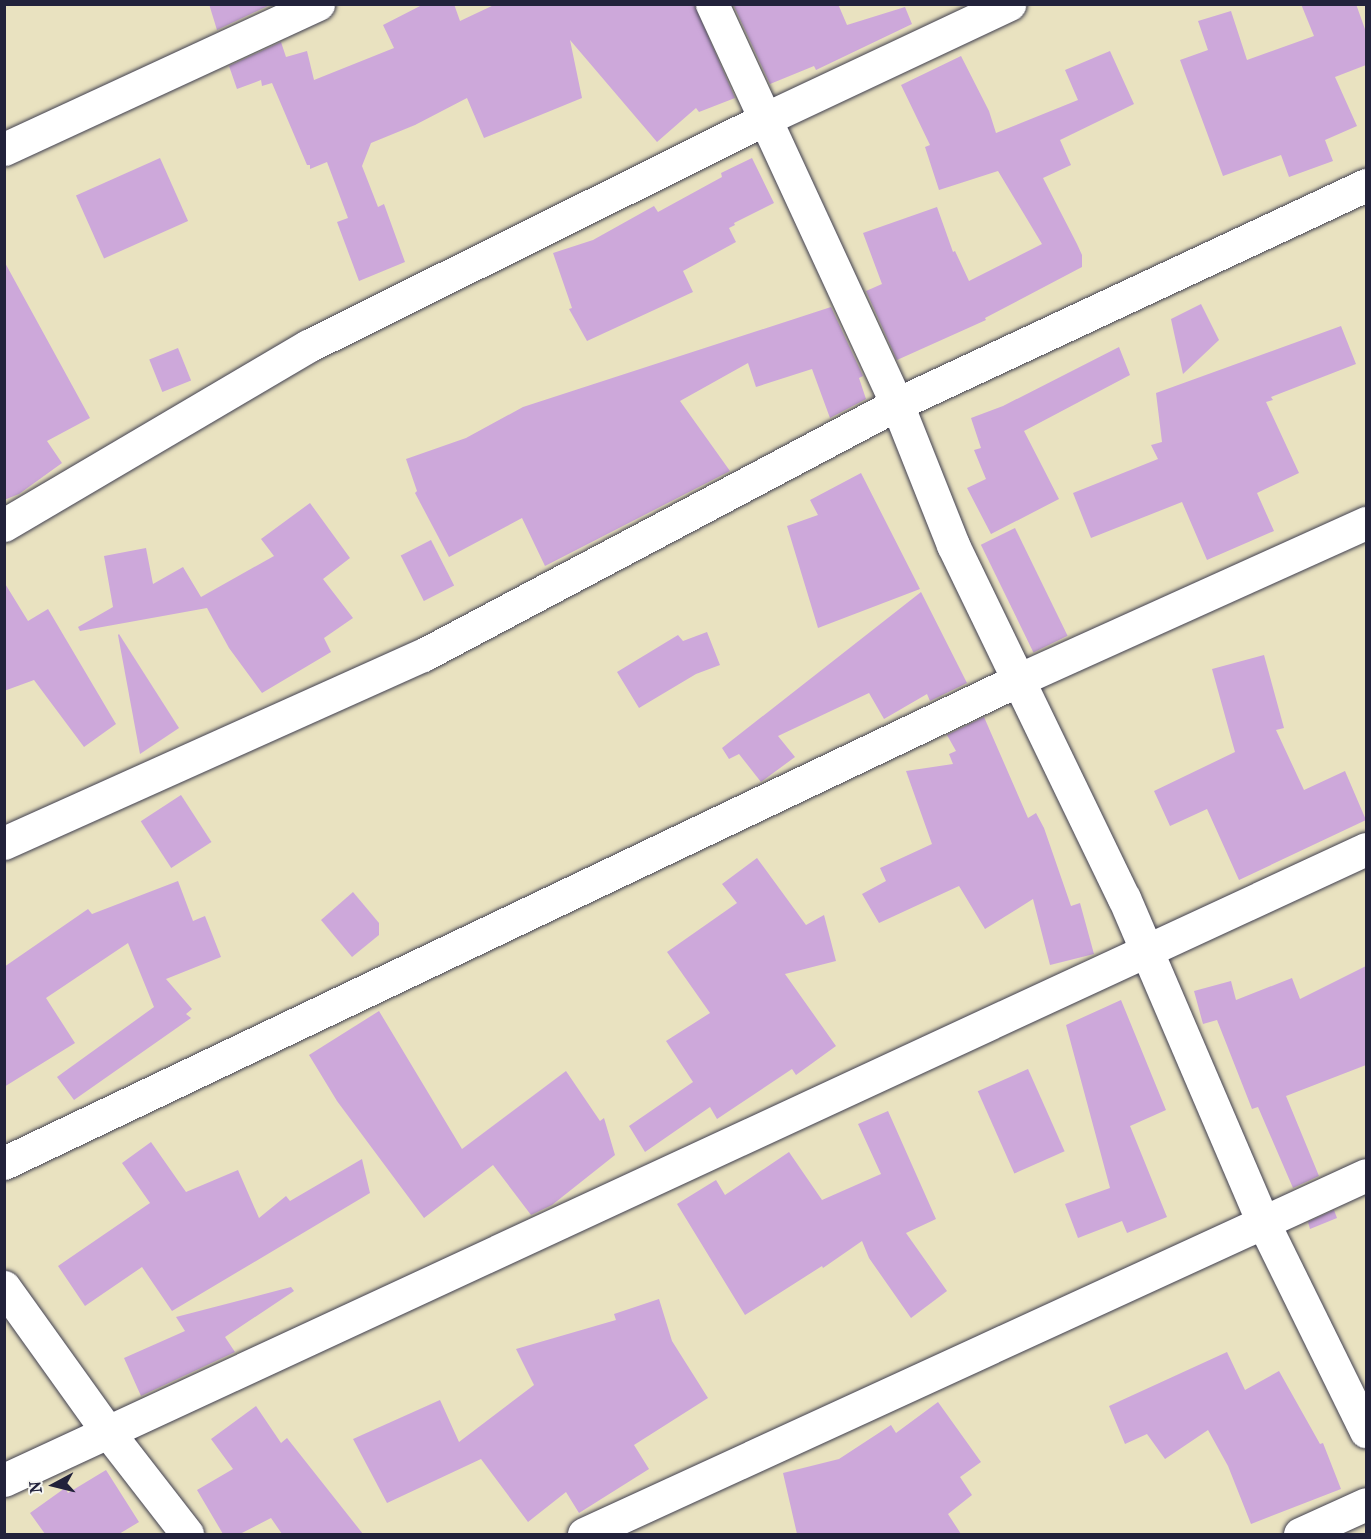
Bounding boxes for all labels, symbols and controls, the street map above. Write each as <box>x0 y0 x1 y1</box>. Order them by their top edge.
north arrow <box>24 1455 84 1515</box>
text: N <box>25 1480 46 1494</box>

